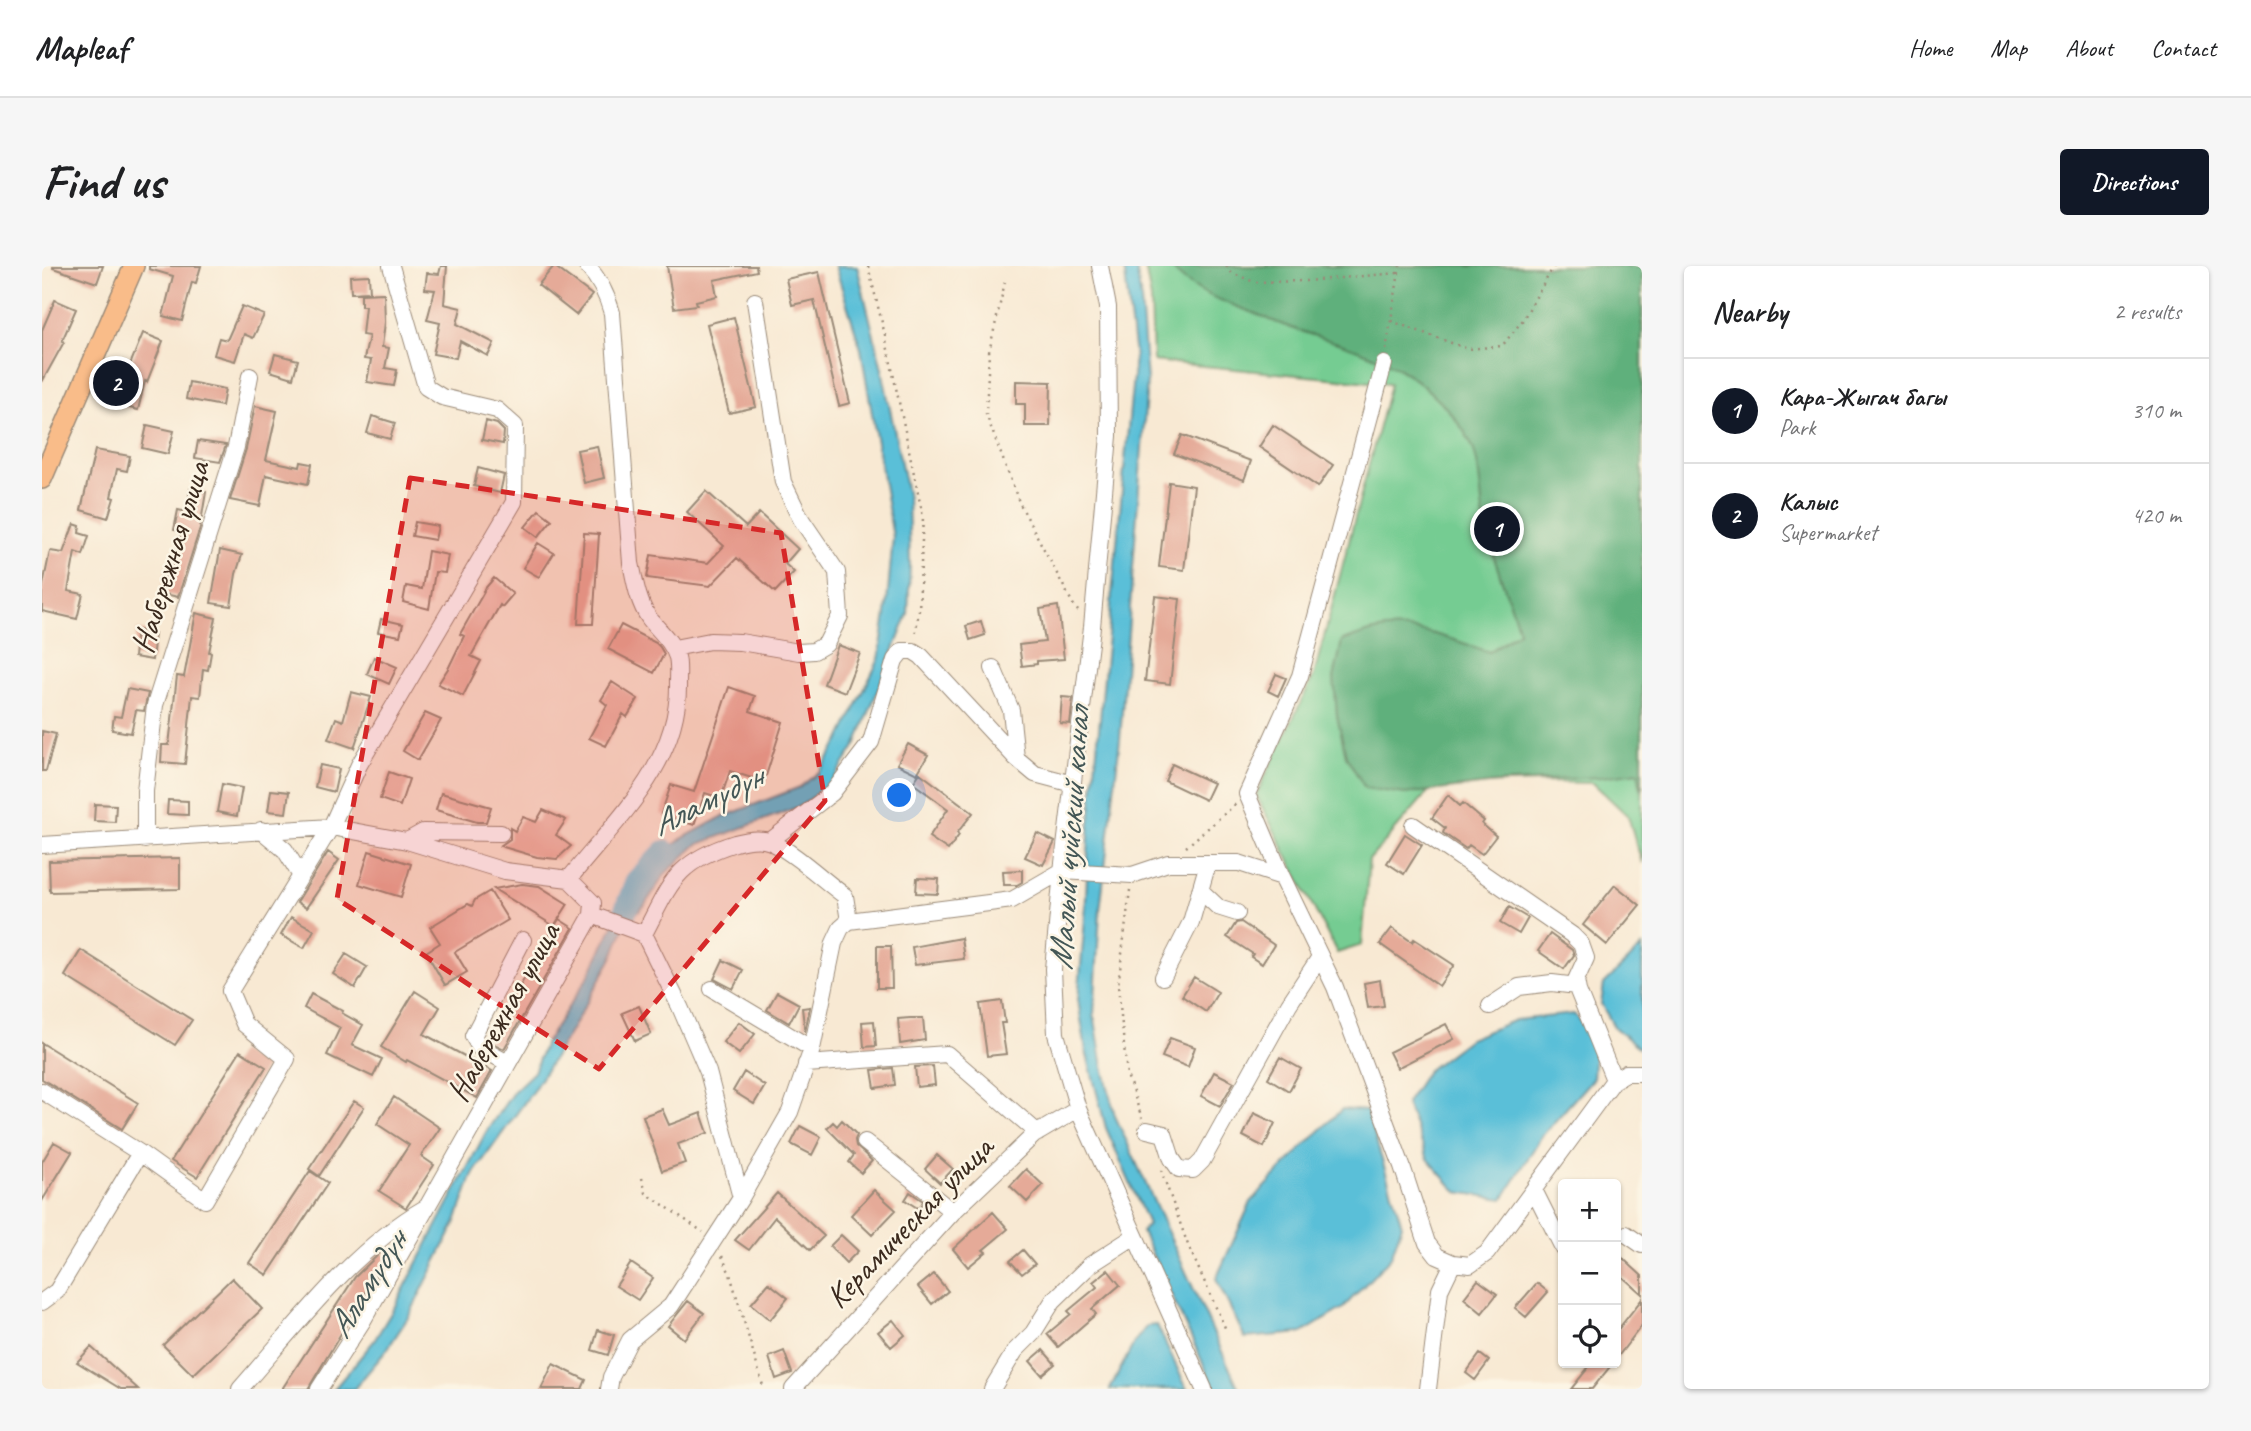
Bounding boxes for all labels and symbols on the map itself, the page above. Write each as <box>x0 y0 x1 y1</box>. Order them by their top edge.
pin: 2 <box>93 357 139 409</box>
street label: Набережная улица <box>121 454 220 658</box>
pin: 1 <box>1474 503 1520 555</box>
water label: Малый чуйский канал <box>1037 701 1101 971</box>
water label: Аламүдүн <box>644 751 775 846</box>
your location <box>882 778 916 812</box>
street label: Набережная улица <box>437 914 570 1109</box>
street label: Керамическая улица <box>816 1125 1003 1317</box>
water label: Аламүдүн <box>317 1217 420 1346</box>

